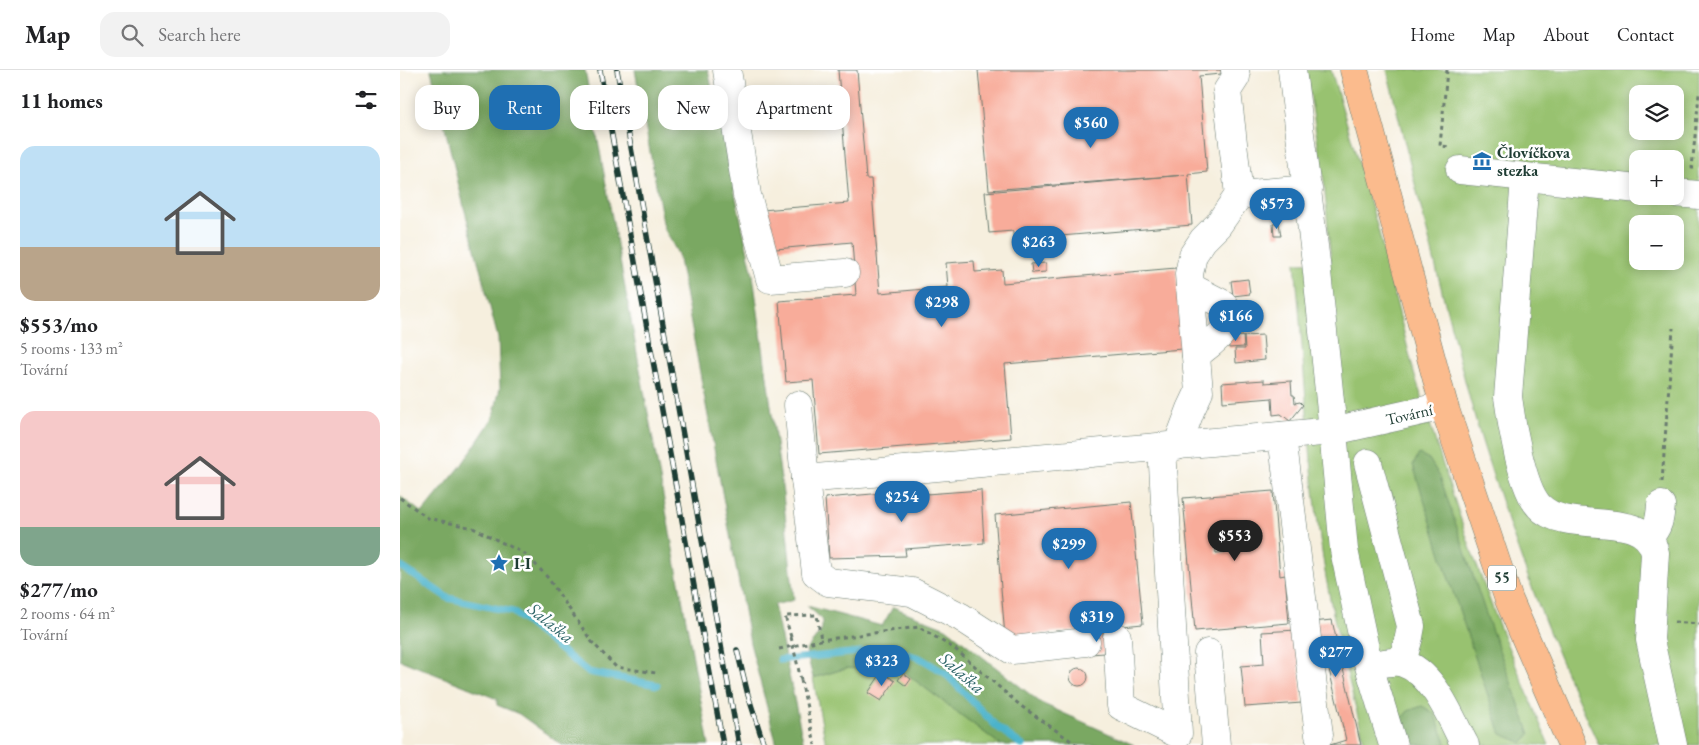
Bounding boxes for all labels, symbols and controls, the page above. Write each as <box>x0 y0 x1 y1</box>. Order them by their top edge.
search box <box>100 12 450 57</box>
text: Map <box>25 19 70 50</box>
icon: search <box>118 21 146 49</box>
text: Search here <box>158 22 241 47</box>
text: Home <box>1410 23 1455 46</box>
text: Map <box>1483 23 1515 46</box>
text: About <box>1543 23 1589 46</box>
text: Contact <box>1617 23 1674 46</box>
chip: Buy <box>415 85 479 130</box>
chip: Rent <box>489 85 560 130</box>
chip: Filters <box>570 85 648 130</box>
chip: New <box>658 85 728 130</box>
chip: Apartment <box>738 85 850 130</box>
map controls <box>1629 85 1684 270</box>
button: layers <box>1629 85 1684 140</box>
icon: filters <box>352 86 380 114</box>
text: 11 homes <box>20 87 103 114</box>
pin: $560 <box>1061 106 1121 149</box>
text: $560 <box>1075 112 1107 133</box>
place label: Človíčkova stezka <box>1497 142 1571 181</box>
museum icon: Človíčkova stezka <box>1471 150 1493 172</box>
button: + <box>1629 150 1684 205</box>
icon: home <box>155 178 245 268</box>
pin: $573 <box>1247 188 1307 230</box>
text: $573 <box>1261 193 1293 214</box>
button: − <box>1629 215 1684 270</box>
pin: $263 <box>1009 226 1069 268</box>
text: $263 <box>1023 231 1055 252</box>
pin: $298 <box>912 286 972 328</box>
text: $298 <box>926 291 958 312</box>
pin: $166 <box>1206 300 1266 342</box>
text: $166 <box>1220 305 1252 326</box>
text: $553/mo <box>20 311 98 338</box>
text: 5 rooms · 133 m² <box>20 338 123 359</box>
text: Tovární <box>20 359 68 380</box>
street label: Tovární <box>1384 399 1435 430</box>
icon: home <box>155 443 245 533</box>
pin: $254 <box>872 480 932 523</box>
text: $254 <box>886 486 918 507</box>
pin: $553 <box>1205 520 1265 562</box>
text: $553 <box>1219 525 1251 546</box>
pin: $299 <box>1039 528 1099 570</box>
text: $299 <box>1053 533 1085 554</box>
place icon: I-I <box>488 552 510 574</box>
place label: I-I <box>514 553 531 574</box>
road number: 55 <box>1488 566 1516 590</box>
text: $277/mo <box>20 576 98 603</box>
water label: Salaška <box>523 596 579 648</box>
pin: $319 <box>1067 600 1127 643</box>
text: 2 rooms · 64 m² <box>20 603 115 624</box>
text: $319 <box>1081 606 1113 627</box>
text: Tovární <box>20 624 68 645</box>
pin: $277 <box>1306 636 1366 678</box>
text: $277 <box>1320 641 1352 662</box>
pin: $323 <box>852 644 912 687</box>
water label: Salaška <box>934 646 990 699</box>
text: $323 <box>866 650 898 671</box>

